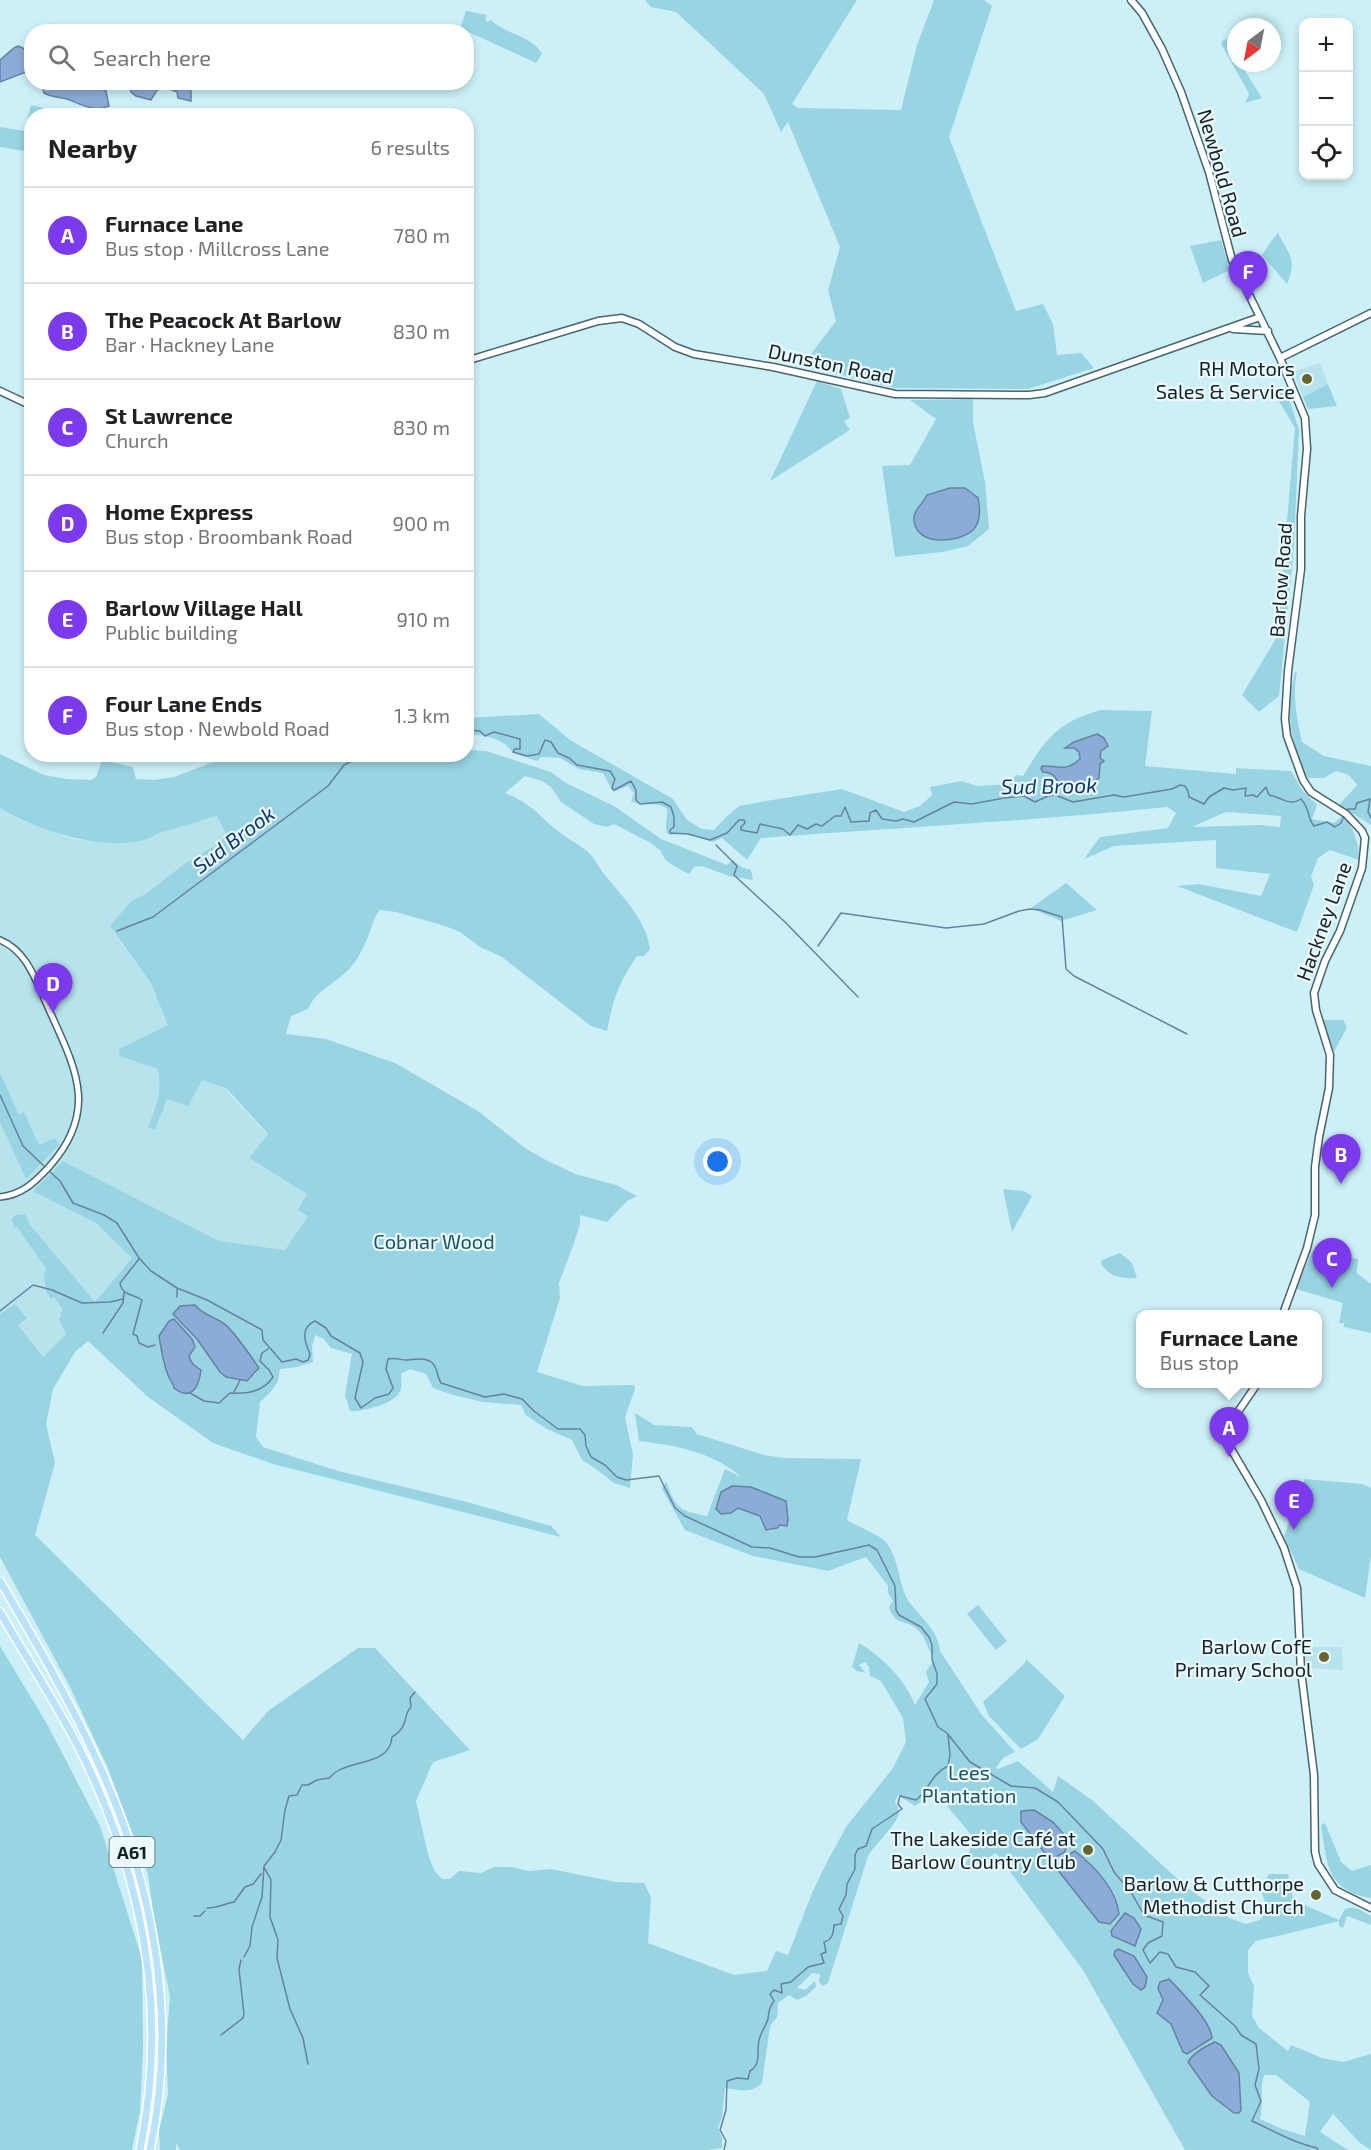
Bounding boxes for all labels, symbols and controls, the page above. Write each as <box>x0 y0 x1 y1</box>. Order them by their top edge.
north arrow <box>1227 18 1281 72</box>
map controls <box>1299 18 1353 180</box>
button: + <box>1299 18 1353 72</box>
search box <box>24 24 474 90</box>
icon: search <box>45 41 78 74</box>
text: Search here <box>93 44 211 70</box>
button: − <box>1299 72 1353 126</box>
street label: Newbold Road <box>1193 106 1253 240</box>
button: locate <box>1299 126 1353 180</box>
text: Nearby <box>48 132 137 163</box>
text: 6 results <box>370 135 450 159</box>
text: Furnace Lane <box>105 210 243 236</box>
text: A <box>61 223 74 247</box>
text: 780 m <box>394 223 450 247</box>
text: Bus stop · Millcross Lane <box>105 236 329 260</box>
pin: F <box>1228 252 1268 301</box>
text: The Peacock At Barlow <box>105 306 341 332</box>
text: B <box>61 319 74 343</box>
text: 830 m <box>393 319 450 343</box>
text: Bar · Hackney Lane <box>105 332 274 356</box>
street label: Dunston Road <box>766 338 896 388</box>
place label: RH Motors Sales & Service <box>1156 356 1295 403</box>
marker: RH Motors Sales & Service <box>1300 372 1314 386</box>
text: St Lawrence <box>105 402 233 428</box>
text: C <box>62 415 73 439</box>
text: 830 m <box>393 415 450 439</box>
text: Church <box>105 428 169 452</box>
text: Home Express <box>105 498 253 524</box>
text: D <box>61 511 74 535</box>
text: 900 m <box>392 511 450 535</box>
street label: Barlow Road <box>1264 522 1296 638</box>
text: Bus stop · Broombank Road <box>105 524 353 548</box>
text: Barlow Village Hall <box>105 594 303 620</box>
text: E <box>62 607 73 631</box>
text: 910 m <box>397 607 450 631</box>
text: Public building <box>105 620 238 644</box>
text: Four Lane Ends <box>105 690 262 716</box>
text: F <box>62 703 73 727</box>
text: 1.3 km <box>394 703 450 727</box>
text: Bus stop · Newbold Road <box>105 716 330 740</box>
water label: Sud Brook <box>1001 772 1097 798</box>
water label: Sud Brook <box>187 800 279 878</box>
street label: Hackney Lane <box>1290 858 1356 984</box>
pin: D <box>34 964 72 1013</box>
pin: B <box>1322 1134 1360 1184</box>
your location <box>703 1147 732 1176</box>
park label: Cobnar Wood <box>373 1229 495 1253</box>
pin: C <box>1312 1238 1352 1288</box>
popup <box>1136 1310 1322 1388</box>
text: Furnace Lane <box>1160 1324 1298 1350</box>
text: Bus stop <box>1160 1350 1239 1374</box>
pin: A <box>1210 1408 1248 1457</box>
pin: E <box>1274 1480 1314 1530</box>
place label: Barlow CofE Primary School <box>1175 1634 1312 1681</box>
marker: Barlow CofE Primary School <box>1317 1650 1331 1664</box>
park label: Lees Plantation <box>922 1760 1016 1807</box>
place label: The Lakeside Café at Barlow Country Club <box>890 1826 1076 1873</box>
road number: A61 <box>110 1837 154 1867</box>
marker: The Lakeside Café at Barlow Country Club <box>1081 1843 1095 1857</box>
place label: Barlow & Cutthorpe Methodist Church <box>1124 1871 1304 1918</box>
marker: Barlow & Cutthorpe Methodist Church <box>1309 1888 1323 1902</box>

